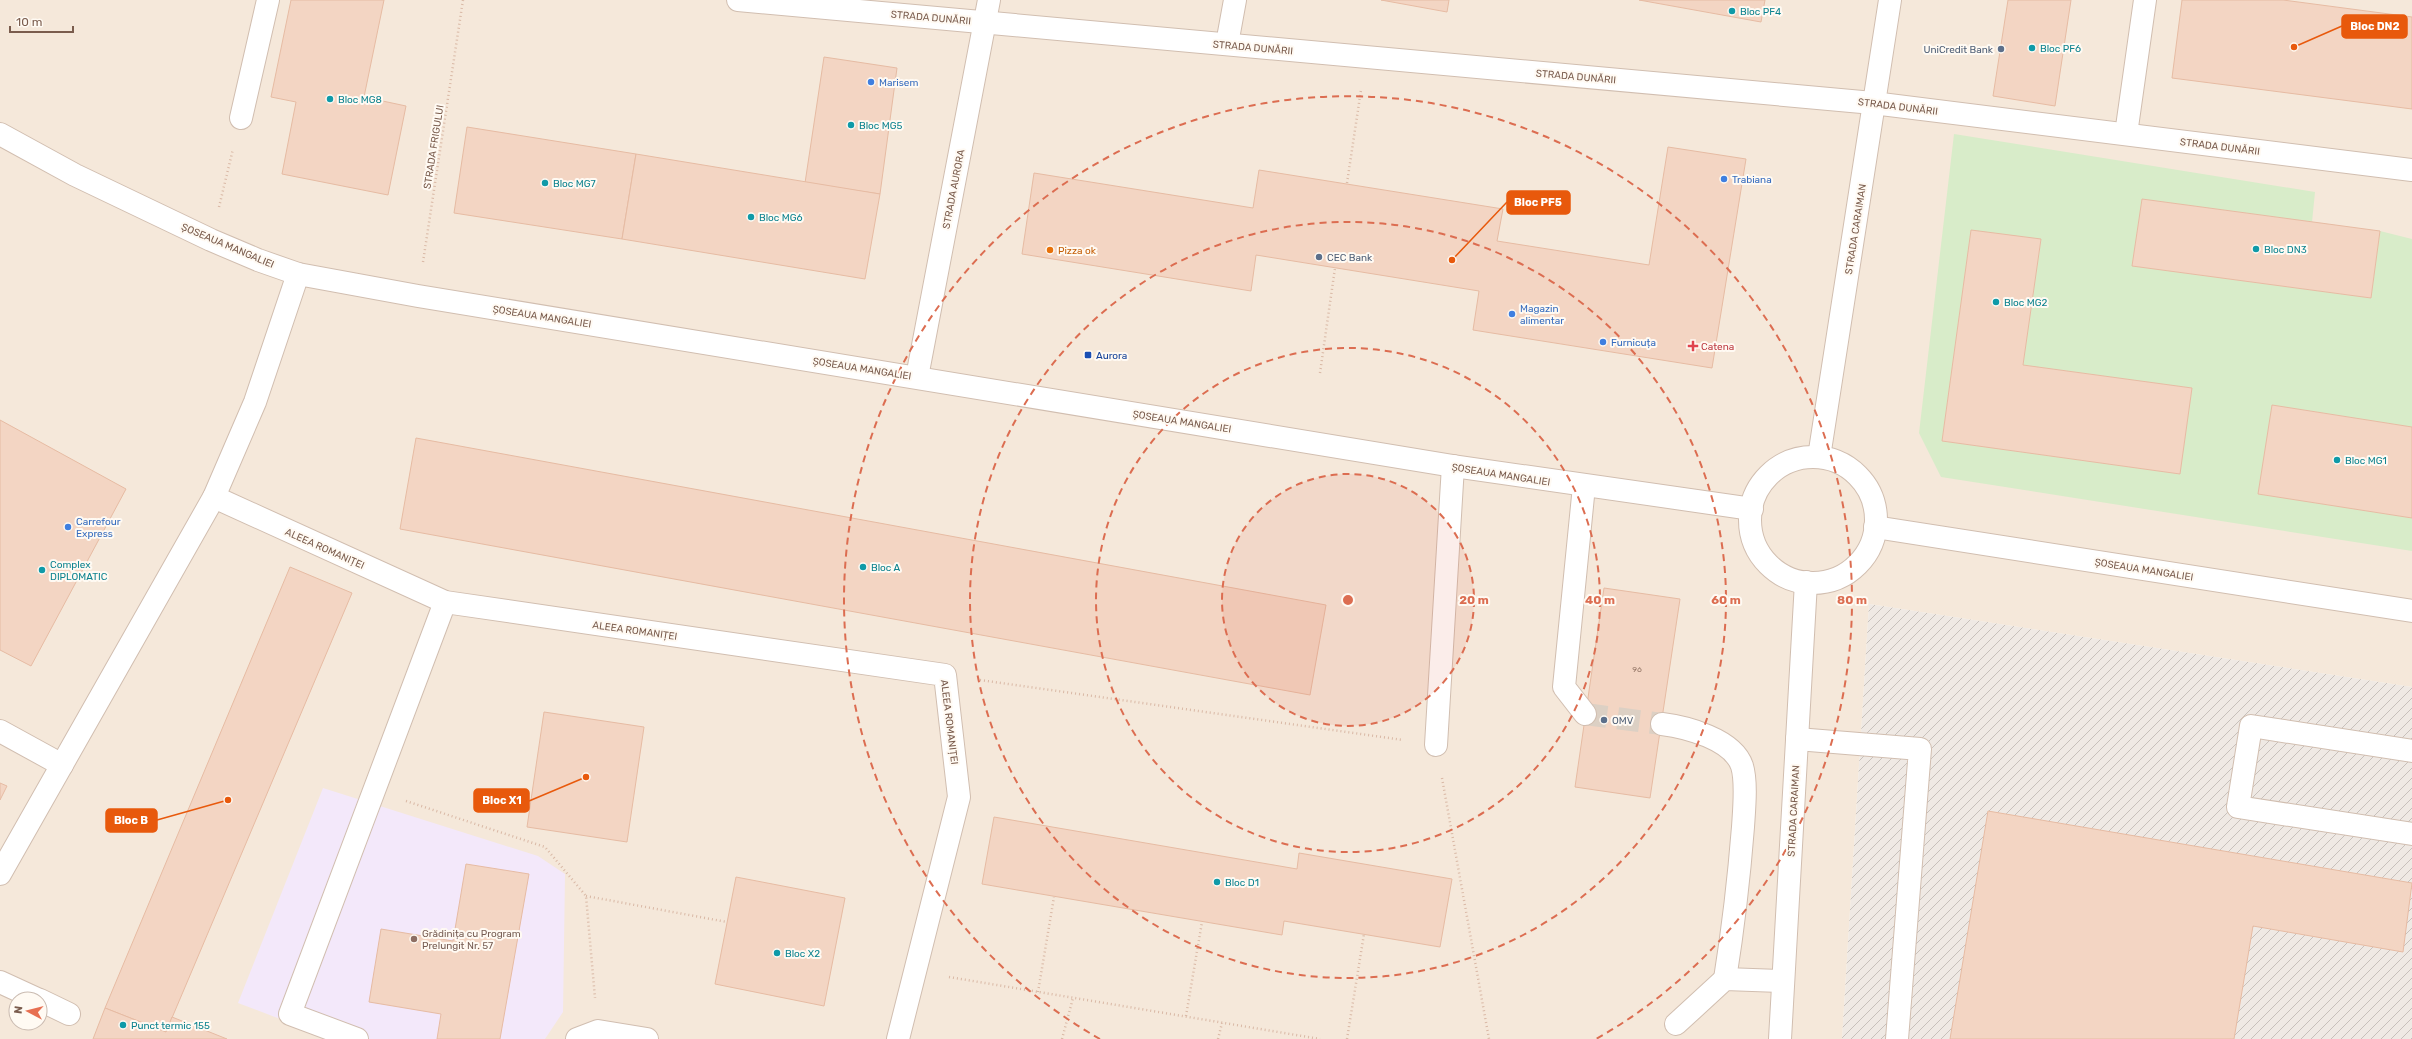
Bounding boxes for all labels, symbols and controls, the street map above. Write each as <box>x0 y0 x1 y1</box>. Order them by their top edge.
marker: Bloc PF4 <box>1727 6 1737 16</box>
place label: Bloc PF4 <box>1740 6 1781 18</box>
scale bar <box>10 8 73 34</box>
street label: STRADA DUNĂRII <box>890 9 971 27</box>
text: 10 m <box>16 15 42 29</box>
callout: Bloc DN2 <box>2342 15 2407 38</box>
text: Bloc DN2 <box>2350 20 2400 33</box>
street label: STRADA DUNĂRII <box>1212 39 1293 57</box>
marker: Bloc PF6 <box>2027 43 2037 53</box>
place label: Bloc PF6 <box>2040 43 2081 55</box>
place label: UniCredit Bank <box>1923 44 1994 56</box>
marker: UniCredit Bank <box>1996 44 2006 54</box>
street label: STRADA DUNĂRII <box>1535 68 1616 86</box>
marker: Marisem <box>866 77 876 87</box>
place label: Marisem <box>879 77 918 89</box>
marker: Bloc MG8 <box>325 94 335 104</box>
place label: Bloc MG8 <box>338 94 382 106</box>
street label: STRADA DUNĂRII <box>1857 96 1939 118</box>
street label: STRADA FRIGULUI <box>421 104 447 190</box>
marker: Bloc MG5 <box>846 120 856 130</box>
place label: Bloc MG5 <box>859 120 903 132</box>
street label: STRADA DUNĂRII <box>2179 136 2261 158</box>
street label: STRADA AURORA <box>940 148 968 230</box>
marker: Trabiana <box>1719 174 1729 184</box>
place label: Trabiana <box>1732 174 1772 186</box>
marker: Bloc MG7 <box>540 178 550 188</box>
place label: Bloc MG7 <box>553 178 596 190</box>
street label: STRADA CARAIMAN <box>1843 183 1869 275</box>
callout: Bloc PF5 <box>1507 191 1570 214</box>
text: Bloc PF5 <box>1514 196 1562 209</box>
marker: Bloc MG6 <box>746 212 756 222</box>
place label: Bloc MG6 <box>759 212 803 224</box>
street label: ȘOSEAUA MANGALIEI <box>179 221 276 271</box>
marker: Bloc DN3 <box>2251 244 2261 254</box>
place label: Bloc DN3 <box>2264 244 2307 256</box>
marker: Pizza ok <box>1045 245 1055 255</box>
place label: Pizza ok <box>1058 245 1097 257</box>
marker: CEC Bank <box>1314 252 1324 262</box>
place label: CEC Bank <box>1327 252 1373 264</box>
marker: Bloc MG2 <box>1991 297 2001 307</box>
place label: Bloc MG2 <box>2004 297 2048 309</box>
street label: ȘOSEAUA MANGALIEI <box>492 303 592 331</box>
place label: Magazin alimentar <box>1520 303 1564 327</box>
marker: Magazin alimentar <box>1507 309 1517 319</box>
marker: Furnicuța <box>1598 337 1608 347</box>
place label: Furnicuța <box>1611 337 1656 349</box>
marker: Catena <box>1688 341 1698 351</box>
place label: Catena <box>1701 341 1734 353</box>
marker: Aurora <box>1083 350 1093 360</box>
place label: Aurora <box>1096 350 1127 362</box>
street label: ȘOSEAUA MANGALIEI <box>812 355 912 383</box>
street label: ȘOSEAUA MANGALIEI <box>1132 408 1232 436</box>
marker: Bloc MG1 <box>2332 455 2342 465</box>
place label: Bloc MG1 <box>2345 455 2387 467</box>
street label: ȘOSEAUA MANGALIEI <box>1451 461 1551 489</box>
place label: Carrefour Express <box>76 516 121 540</box>
marker: Carrefour Express <box>63 522 73 532</box>
street label: ALEEA ROMANIȚEI <box>283 526 366 572</box>
street label: ȘOSEAUA MANGALIEI <box>2094 556 2194 584</box>
place label: Complex DIPLOMATIC <box>50 559 108 583</box>
marker: Bloc A <box>858 562 868 572</box>
place label: Bloc A <box>871 562 901 574</box>
marker: Complex DIPLOMATIC <box>37 565 47 575</box>
centre of rings <box>1341 593 1355 607</box>
text: 20 m <box>1459 593 1489 607</box>
text: 40 m <box>1585 593 1615 607</box>
text: 60 m <box>1711 593 1741 607</box>
text: 80 m <box>1837 593 1867 607</box>
street label: ALEEA ROMANIȚEI <box>592 619 678 643</box>
house number: 96 <box>1632 665 1642 674</box>
street label: ALEEA ROMANIȚEI <box>938 679 960 765</box>
marker: OMV <box>1599 715 1609 725</box>
place label: OMV <box>1612 715 1634 727</box>
street label: STRADA CARAIMAN <box>1786 765 1802 857</box>
callout: Bloc X1 <box>474 789 529 812</box>
text: Bloc X1 <box>482 794 522 807</box>
callout: Bloc B <box>106 809 157 832</box>
text: Bloc B <box>114 814 148 827</box>
marker: Bloc D1 <box>1212 877 1222 887</box>
place label: Bloc D1 <box>1225 877 1259 889</box>
place label: Grădinița cu Program Prelungit Nr. 57 <box>422 928 521 952</box>
marker: Grădinița cu Program Prelungit Nr. 57 <box>409 934 419 944</box>
marker: Bloc X2 <box>772 948 782 958</box>
place label: Bloc X2 <box>785 948 820 960</box>
north arrow <box>8 991 48 1031</box>
text: N <box>12 1005 26 1015</box>
marker: Punct termic 155 <box>118 1020 128 1030</box>
place label: Punct termic 155 <box>131 1020 210 1032</box>

